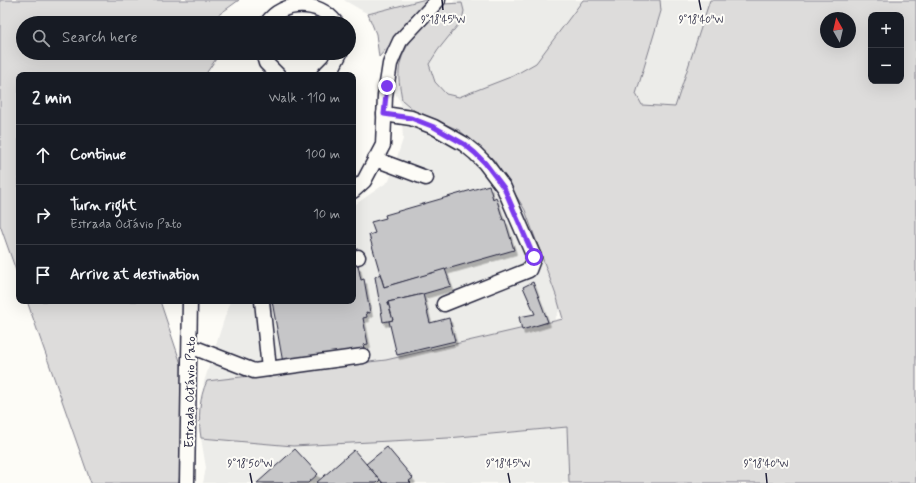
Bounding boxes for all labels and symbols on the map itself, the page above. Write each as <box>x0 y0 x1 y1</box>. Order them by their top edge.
north arrow <box>820 12 856 48</box>
text: 9°18'45"W <box>421 13 465 27</box>
text: 9°18'40"W <box>679 13 723 27</box>
route end <box>378 77 396 95</box>
route start <box>525 248 543 266</box>
street label: Estrada Octávio Pato <box>181 336 200 448</box>
text: 9°18'50"W <box>228 457 272 471</box>
text: 9°18'45"W <box>486 457 530 471</box>
text: 9°18'40"W <box>744 457 788 471</box>

